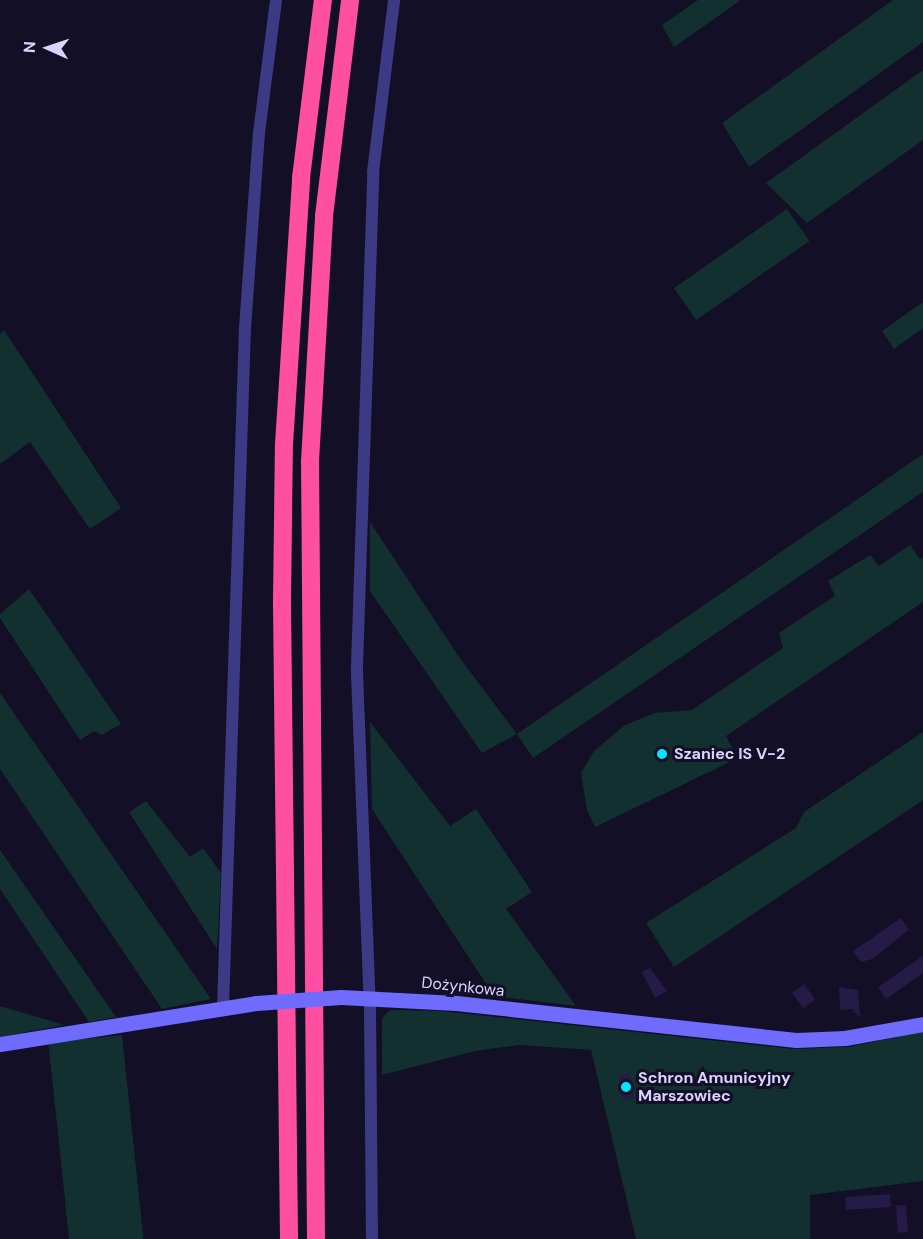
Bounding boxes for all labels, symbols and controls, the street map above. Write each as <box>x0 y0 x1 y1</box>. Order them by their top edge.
north arrow <box>18 18 78 78</box>
text: N <box>19 41 40 53</box>
place label: Szaniec IS V-2 <box>674 744 785 764</box>
marker: Szaniec IS V-2 <box>655 747 669 761</box>
street label: Dożynkowa <box>421 973 505 1001</box>
place label: Schron Amunicyjny Marszowiec <box>638 1068 791 1106</box>
marker: Schron Amunicyjny Marszowiec <box>619 1080 633 1094</box>

